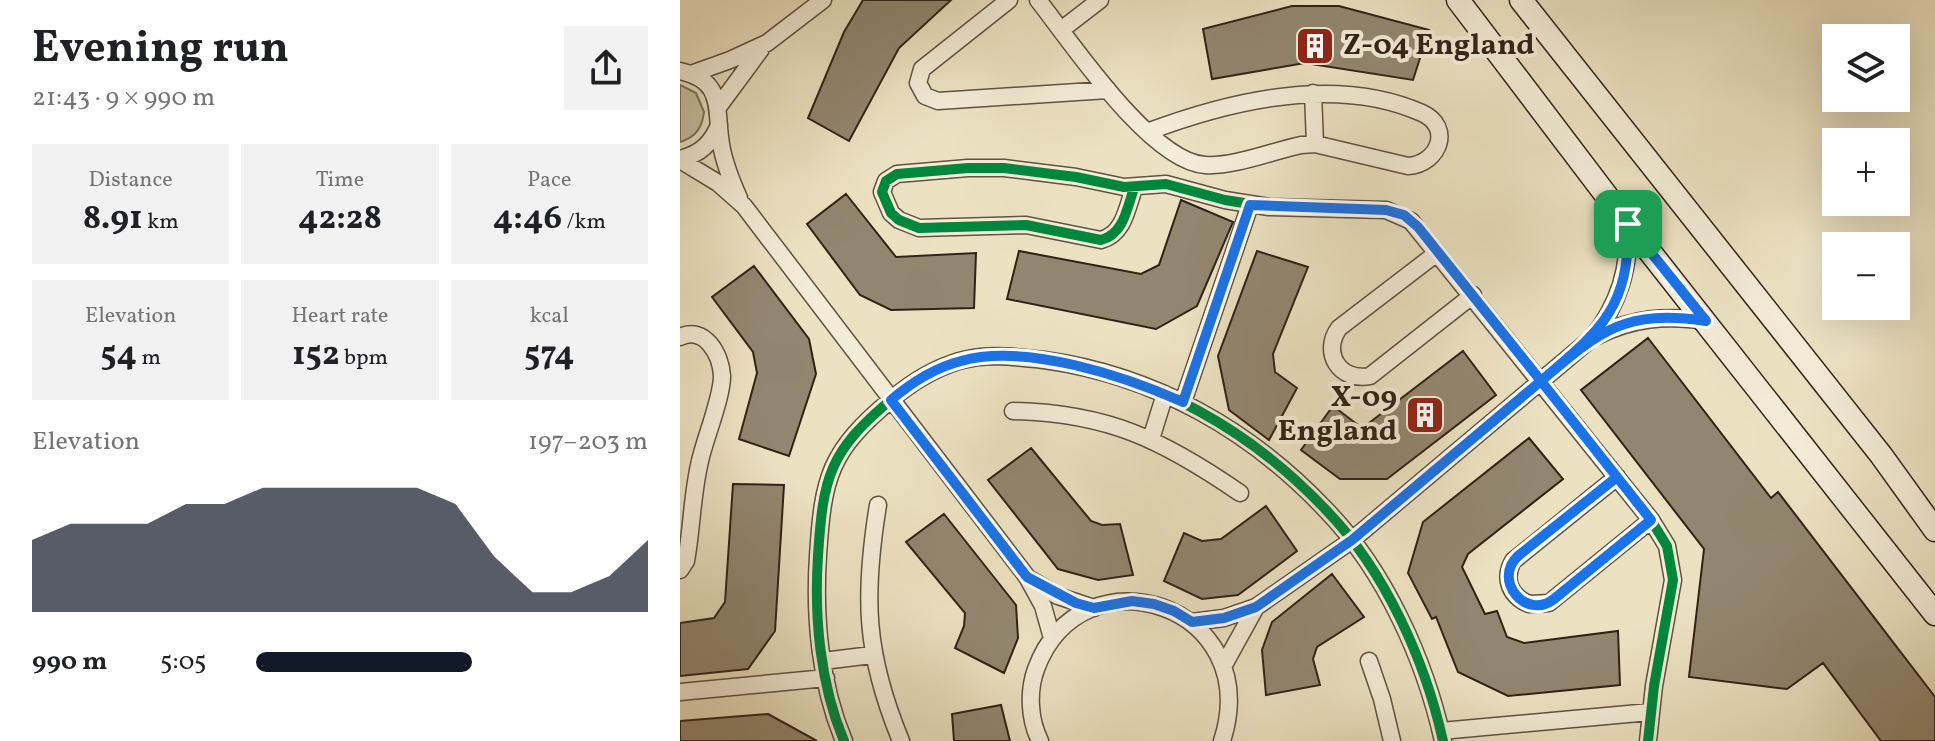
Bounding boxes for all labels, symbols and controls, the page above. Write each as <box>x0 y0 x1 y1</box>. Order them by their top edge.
text: Evening run <box>32 19 289 80</box>
map controls <box>1822 24 1910 320</box>
button: layers <box>1822 24 1910 112</box>
building icon: Z-04 England <box>1294 25 1336 67</box>
place label: Z-04 England <box>1343 25 1535 67</box>
button: share <box>564 26 648 110</box>
text: 21:43 · 9 × 990 m <box>32 80 215 116</box>
button: + <box>1822 128 1910 216</box>
text: Distance <box>89 165 173 196</box>
text: Time <box>316 165 364 196</box>
text: Pace <box>527 165 571 196</box>
pin <box>1594 190 1662 258</box>
text: 8.91 <box>83 196 143 243</box>
text: 42:28 <box>298 196 382 243</box>
text: 4:46 <box>493 196 562 243</box>
icon: arrive <box>1606 202 1650 246</box>
text: km <box>143 207 179 238</box>
text: /km <box>562 207 606 238</box>
button: − <box>1822 232 1910 320</box>
text: Elevation <box>85 301 176 332</box>
text: Heart rate <box>291 301 389 332</box>
text: kcal <box>530 301 569 332</box>
text: 54 <box>100 332 137 379</box>
text: 152 <box>292 332 340 379</box>
text: 574 <box>524 332 575 379</box>
text: m <box>137 343 161 374</box>
text: bpm <box>340 343 388 374</box>
place label: X-09 England <box>1278 377 1397 453</box>
building icon: X-09 England <box>1404 394 1446 436</box>
text: Elevation <box>32 424 140 460</box>
text: 197–203 m <box>528 424 648 460</box>
text: 990 m <box>32 644 107 680</box>
text: 5:05 <box>160 644 207 680</box>

